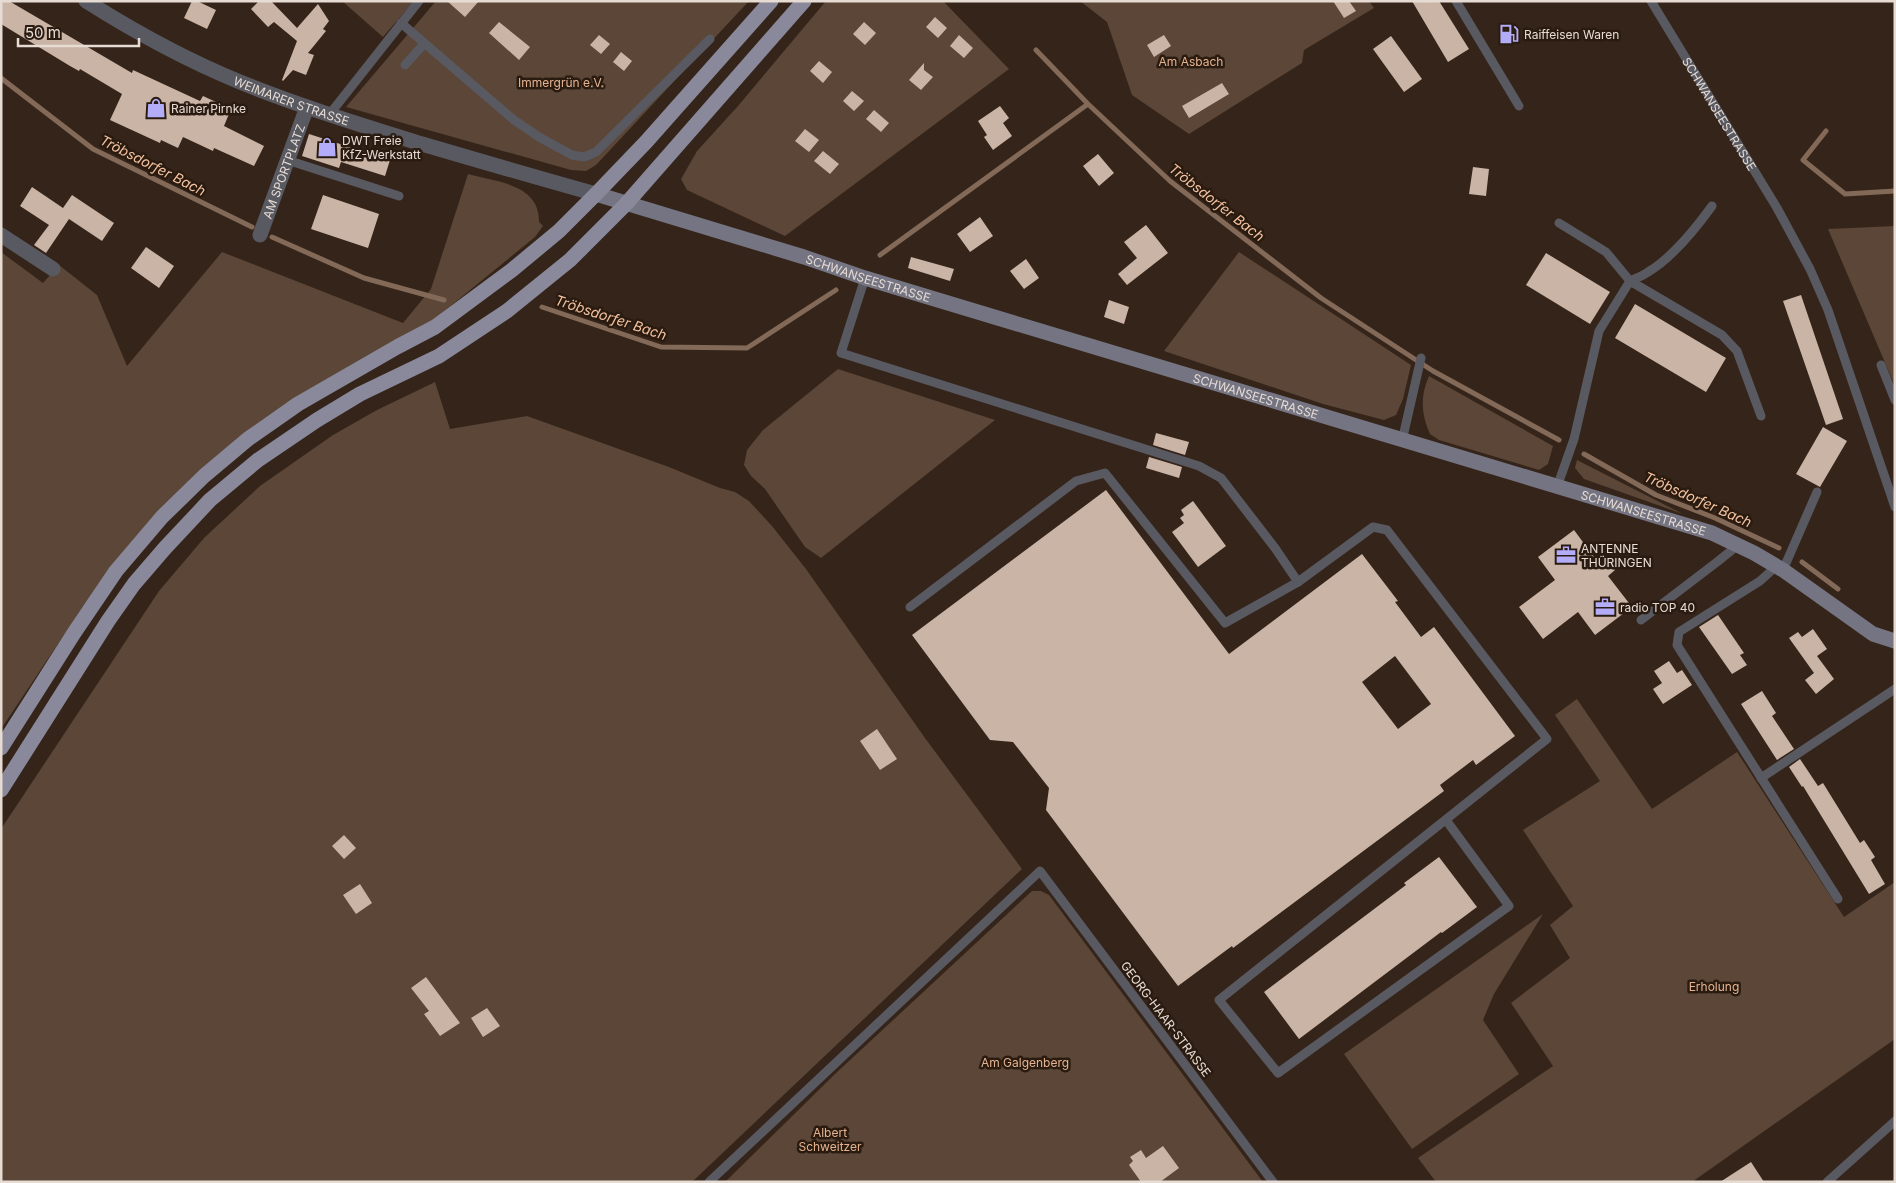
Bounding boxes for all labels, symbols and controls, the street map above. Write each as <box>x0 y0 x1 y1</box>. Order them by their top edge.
scale bar <box>18 15 139 47</box>
text: 50 m <box>25 23 61 42</box>
fuel station icon: Raiffeisen Waren <box>1498 23 1520 45</box>
place label: Raiffeisen Waren <box>1524 27 1619 42</box>
park label: Am Asbach <box>1159 54 1223 69</box>
street label: SCHWANSEESTRASSE <box>1679 54 1760 173</box>
street label: WEIMARER STRASSE <box>232 73 351 128</box>
park label: Immergrün e.V. <box>518 75 604 90</box>
shop icon: Rainer Pirnke <box>145 97 167 119</box>
place label: Rainer Pirnke <box>171 101 246 116</box>
street label: AM SPORTPLATZ <box>259 122 308 220</box>
water label: Tröbsdorfer Bach <box>97 131 209 199</box>
place label: DWT Freie KfZ-Werkstatt <box>342 133 421 162</box>
shop icon: DWT Freie KfZ-Werkstatt <box>316 136 338 158</box>
water label: Tröbsdorfer Bach <box>1166 160 1268 244</box>
street label: SCHWANSEESTRASSE <box>804 251 932 305</box>
water label: Tröbsdorfer Bach <box>553 291 669 343</box>
street label: SCHWANSEESTRASSE <box>1191 370 1320 422</box>
water label: Tröbsdorfer Bach <box>1641 468 1755 530</box>
street label: SCHWANSEESTRASSE <box>1579 486 1708 538</box>
place label: ANTENNE THÜRINGEN <box>1581 541 1652 570</box>
office icon: ANTENNE THÜRINGEN <box>1555 544 1577 566</box>
office icon: radio TOP 40 <box>1594 596 1616 618</box>
place label: radio TOP 40 <box>1620 600 1695 615</box>
street label: GEORG-HAAR-STRASSE <box>1118 958 1214 1080</box>
park label: Erholung <box>1689 979 1739 994</box>
park label: Am Galgenberg <box>981 1055 1069 1070</box>
park label: Albert Schweitzer <box>798 1125 862 1154</box>

